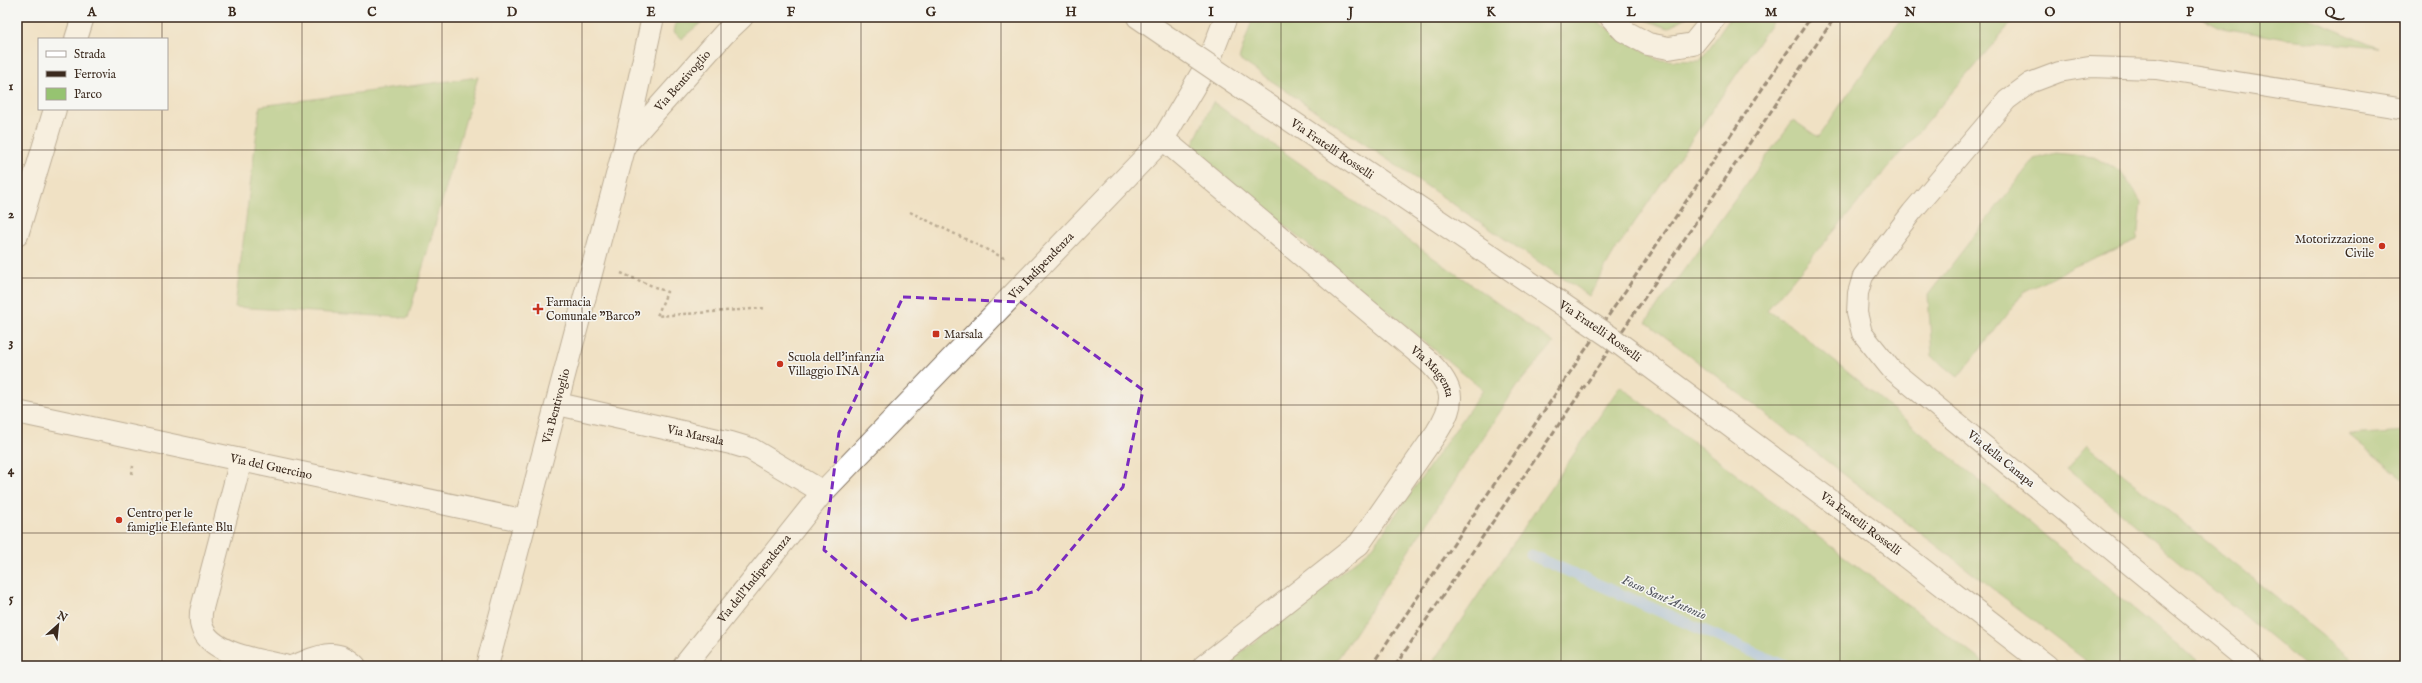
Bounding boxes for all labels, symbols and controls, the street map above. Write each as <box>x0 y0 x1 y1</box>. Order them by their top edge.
text: A <box>87 4 98 21</box>
text: B <box>228 4 237 21</box>
text: C <box>367 4 377 21</box>
text: D <box>507 4 518 21</box>
text: E <box>646 4 656 21</box>
text: F <box>787 4 796 21</box>
text: G <box>926 4 937 21</box>
text: H <box>1065 4 1077 21</box>
text: I <box>1208 4 1214 21</box>
text: J <box>1346 4 1354 21</box>
text: K <box>1486 4 1496 21</box>
text: L <box>1625 4 1636 21</box>
text: M <box>1765 4 1778 21</box>
text: N <box>1903 4 1916 21</box>
text: O <box>2045 4 2056 21</box>
text: P <box>2186 4 2194 21</box>
text: Q <box>2325 4 2345 21</box>
legend <box>38 38 168 110</box>
street label: Via Bentivoglio <box>651 46 714 115</box>
text: Strada <box>74 47 106 62</box>
text: Ferrovia <box>74 67 117 82</box>
text: 1 <box>9 78 14 95</box>
text: Parco <box>74 87 103 102</box>
street label: Via Fratelli Rosselli <box>1287 115 1377 182</box>
text: 2 <box>8 206 14 223</box>
street label: Via Indipendenza <box>1005 228 1077 303</box>
place label: Motorizzazione Civile <box>2295 232 2374 261</box>
marker: Motorizzazione Civile <box>2377 241 2387 251</box>
place label: Farmacia Comunale "Barco" <box>546 295 641 324</box>
street label: Via Fratelli Rosselli <box>1555 296 1644 365</box>
marker: Farmacia Comunale "Barco" <box>533 304 543 314</box>
place label: Marsala <box>944 327 984 342</box>
marker: Marsala <box>931 329 941 339</box>
text: 3 <box>9 334 14 351</box>
street label: Via Magenta <box>1407 342 1458 399</box>
place label: Scuola dell'infanzia Villaggio INA <box>787 350 885 379</box>
marker: Scuola dell'infanzia Villaggio INA <box>775 359 785 369</box>
street label: Via Bentivoglio <box>538 366 573 446</box>
street label: Via Marsala <box>665 421 726 449</box>
street label: Via della Canapa <box>1963 427 2038 492</box>
street label: Via del Guercino <box>228 450 314 483</box>
text: 4 <box>8 462 15 479</box>
street label: Via Fratelli Rosselli <box>1817 488 1905 558</box>
place label: Centro per le famiglie Elefante Blu <box>127 506 233 535</box>
marker: Centro per le famiglie Elefante Blu <box>114 515 124 525</box>
street label: Via dell'Indipendenza <box>713 530 794 627</box>
water label: Fosso Sant'Antonio <box>1619 572 1709 624</box>
text: 5 <box>9 590 14 607</box>
north arrow <box>38 605 78 645</box>
text: N <box>54 608 70 626</box>

